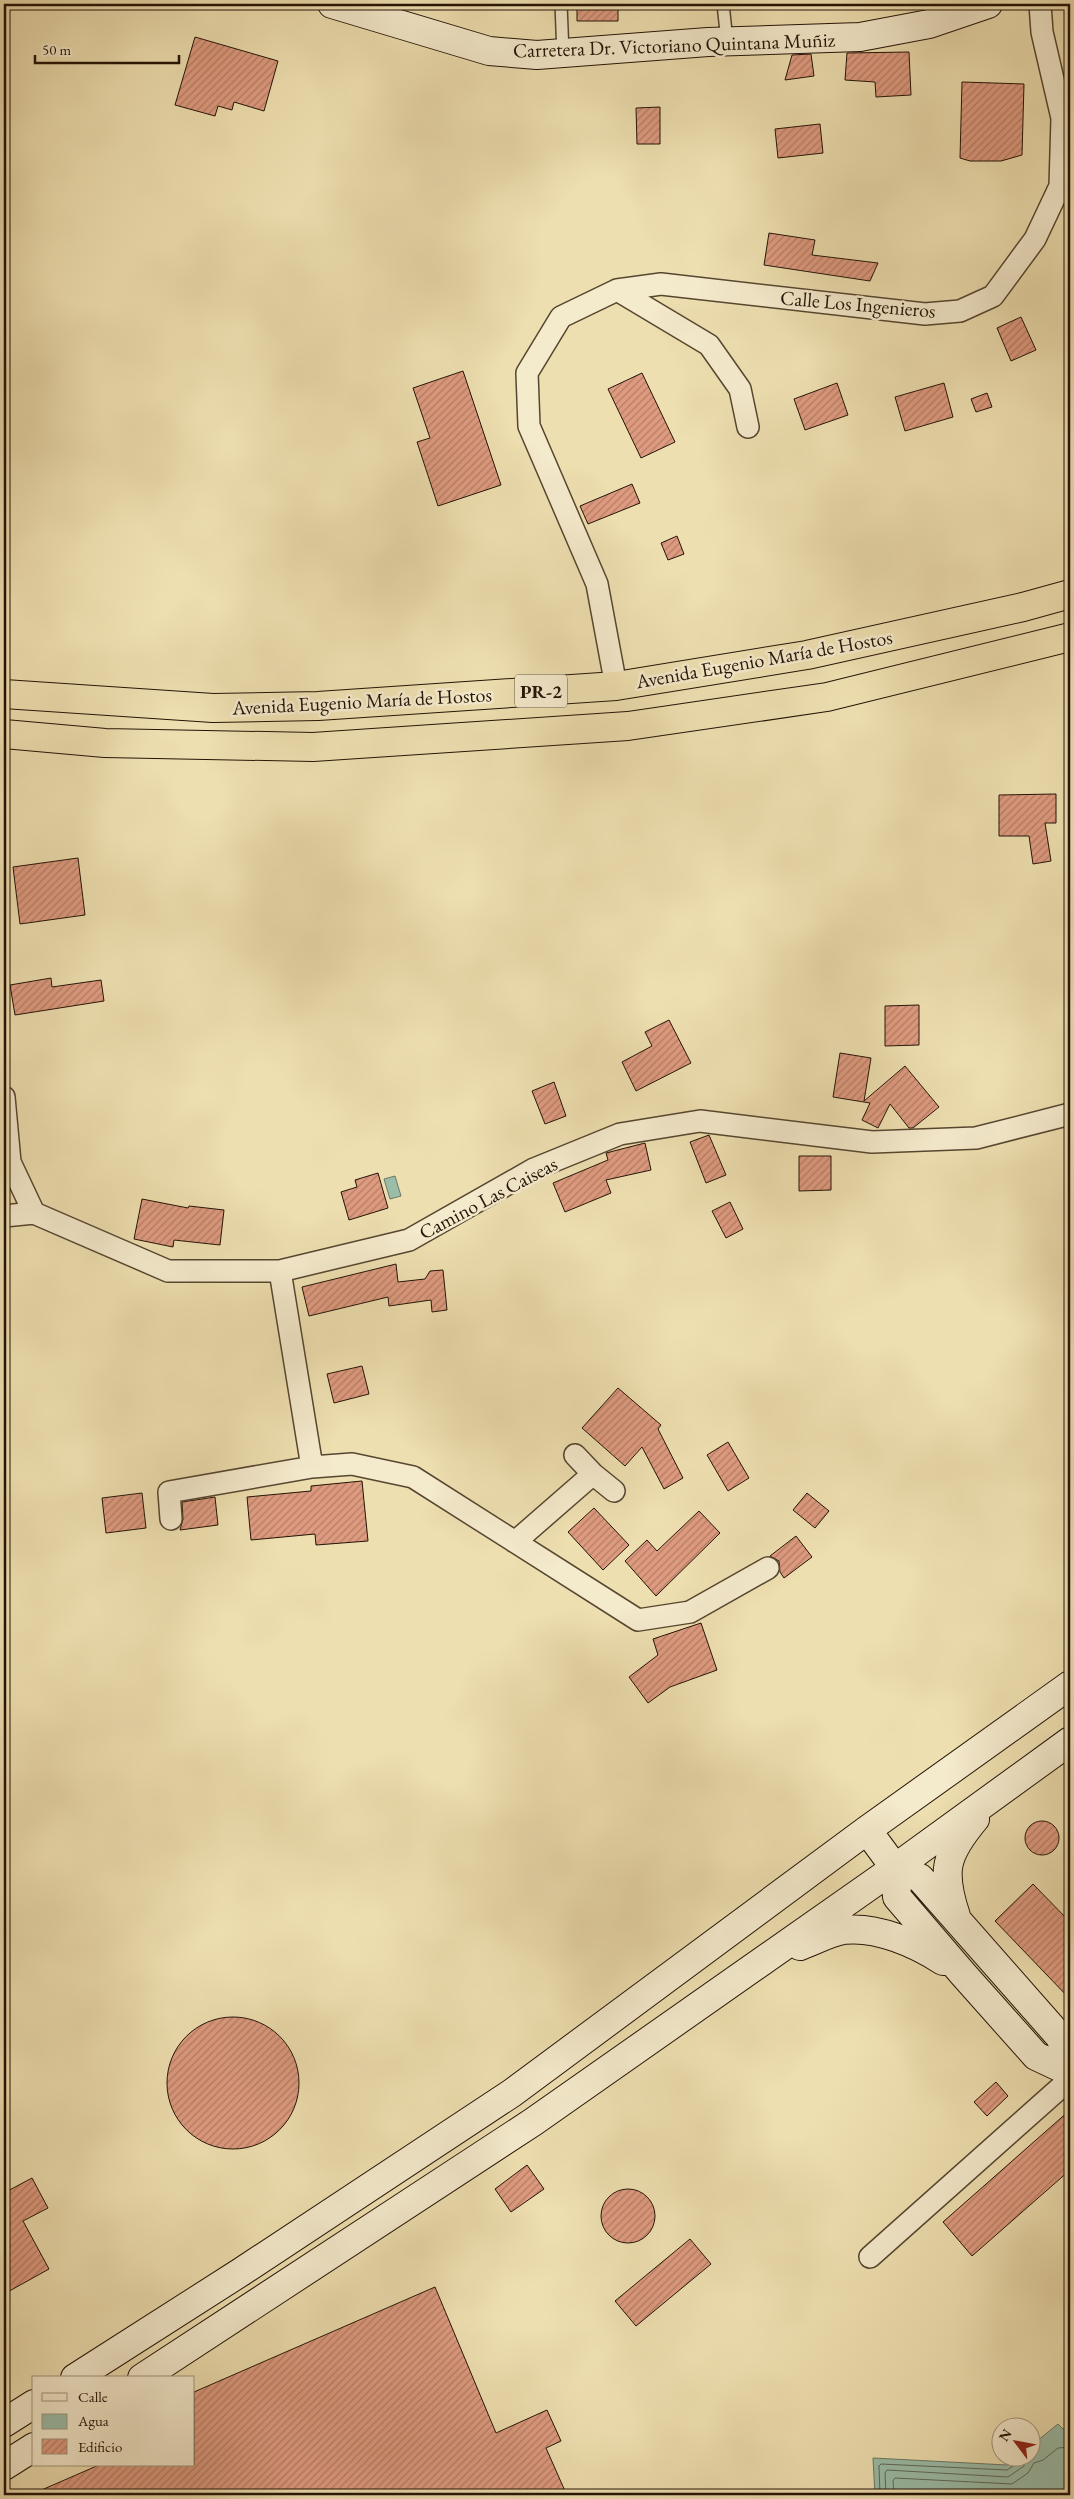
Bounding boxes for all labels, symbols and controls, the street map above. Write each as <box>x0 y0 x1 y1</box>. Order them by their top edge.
street label: Carretera Dr. Victoriano Quintana Muñiz <box>512 26 836 64</box>
scale bar <box>35 32 179 64</box>
text: 50 m <box>42 40 71 59</box>
street label: Calle Los Ingenieros <box>779 284 937 324</box>
street label: Avenida Eugenio María de Hostos <box>633 624 894 695</box>
road number: PR-2 <box>515 674 567 708</box>
street label: Avenida Eugenio María de Hostos <box>230 681 493 721</box>
street label: Camino Las Caiseas <box>414 1151 562 1245</box>
legend <box>32 2376 195 2466</box>
text: Calle <box>78 2387 108 2406</box>
text: Agua <box>77 2411 109 2430</box>
north arrow <box>992 2416 1042 2466</box>
text: N <box>994 2425 1016 2445</box>
text: Edificio <box>78 2437 122 2456</box>

